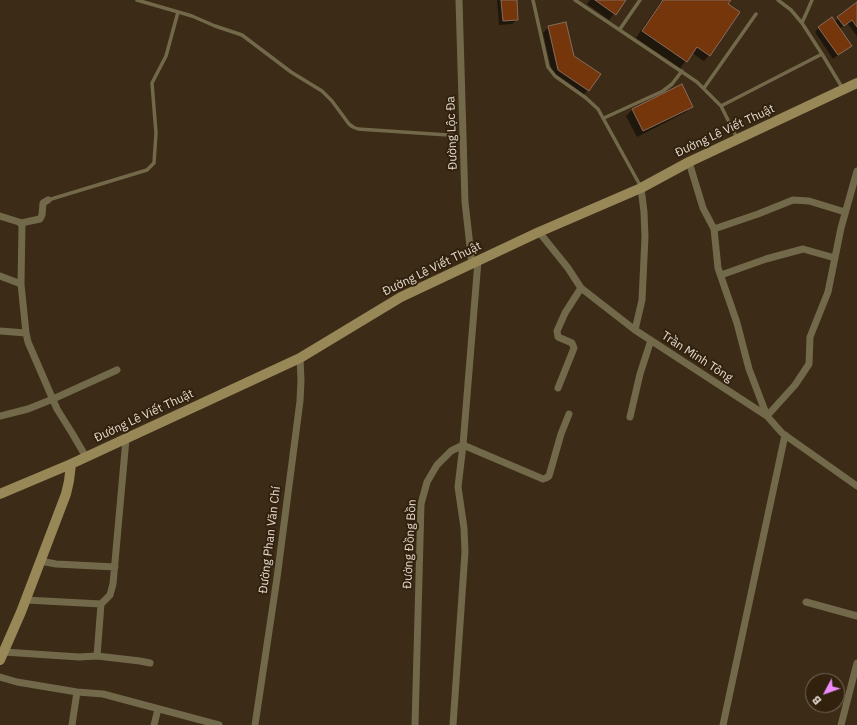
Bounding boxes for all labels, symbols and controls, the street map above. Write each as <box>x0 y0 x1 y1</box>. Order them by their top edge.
street label: Đường Lộc Đa <box>444 96 460 170</box>
street label: Đường Lê Viết Thuật <box>673 102 777 160</box>
street label: Đường Lê Viết Thuật <box>380 239 484 299</box>
street label: Trần Minh Tông <box>659 329 735 385</box>
street label: Đường Lê Viết Thuật <box>92 387 196 445</box>
street label: Đường Phan Văn Chí <box>256 486 284 594</box>
street label: Đường Đồng Bồn <box>400 499 420 589</box>
north arrow <box>805 673 845 713</box>
text: B <box>809 693 824 708</box>

